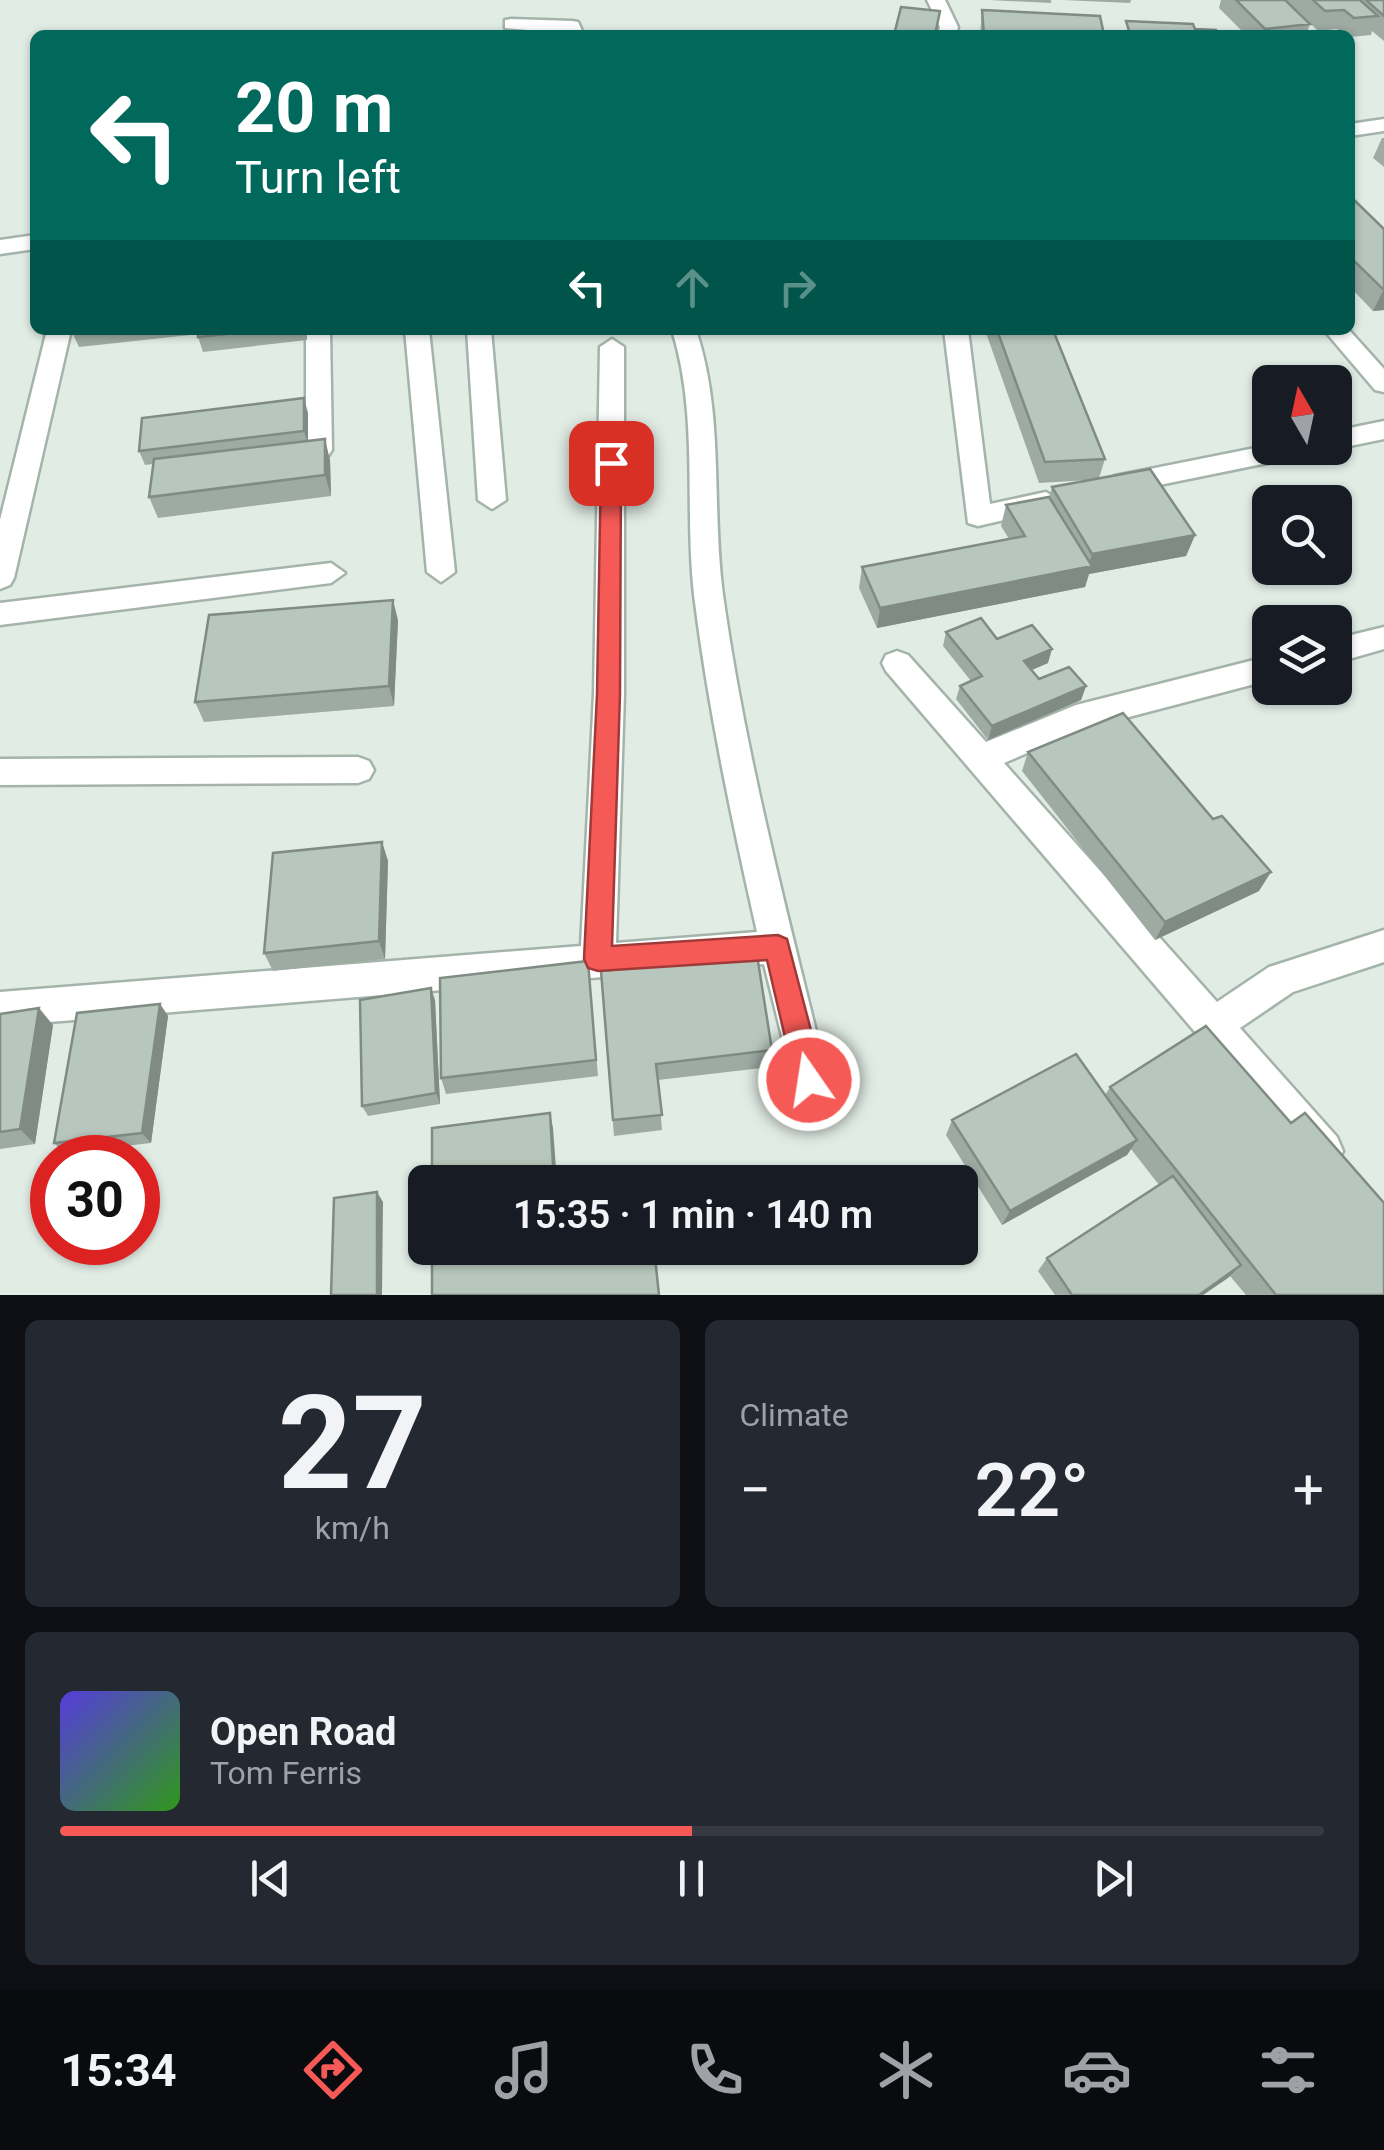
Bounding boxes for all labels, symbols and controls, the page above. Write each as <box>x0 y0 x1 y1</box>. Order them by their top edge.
text: 20 m <box>235 67 393 149</box>
icon: left <box>70 70 200 200</box>
text: Turn left <box>235 151 401 204</box>
icon: left <box>560 260 615 315</box>
icon: ahead <box>665 260 720 315</box>
icon: right <box>770 260 825 315</box>
north arrow <box>1252 365 1352 465</box>
map controls <box>1252 365 1352 705</box>
pin <box>569 421 654 506</box>
icon: arrive <box>584 436 639 491</box>
button: search <box>1252 485 1352 585</box>
button: layers <box>1252 605 1352 705</box>
position arrow <box>757 1028 861 1132</box>
speed limit sign: 30 <box>30 1135 160 1265</box>
text: 15:35 · 1 min · 140 m <box>513 1193 873 1237</box>
text: 27 <box>278 1367 427 1520</box>
text: Climate <box>740 1396 849 1434</box>
text: 22° <box>975 1446 1089 1534</box>
text: − <box>740 1458 771 1522</box>
text: + <box>1293 1458 1324 1522</box>
text: km/h <box>315 1509 390 1547</box>
text: Open Road <box>210 1710 396 1754</box>
text: Tom Ferris <box>210 1754 362 1792</box>
icon: previous <box>243 1851 298 1906</box>
icon: pause <box>664 1851 719 1906</box>
icon: next <box>1086 1851 1141 1906</box>
icon: directions <box>298 2035 368 2105</box>
icon: music <box>489 2035 559 2105</box>
icon: phone <box>680 2035 750 2105</box>
icon: climate <box>871 2035 941 2105</box>
icon: car <box>1062 2035 1132 2105</box>
icon: filters <box>1253 2035 1323 2105</box>
text: 15:34 <box>61 2044 177 2097</box>

